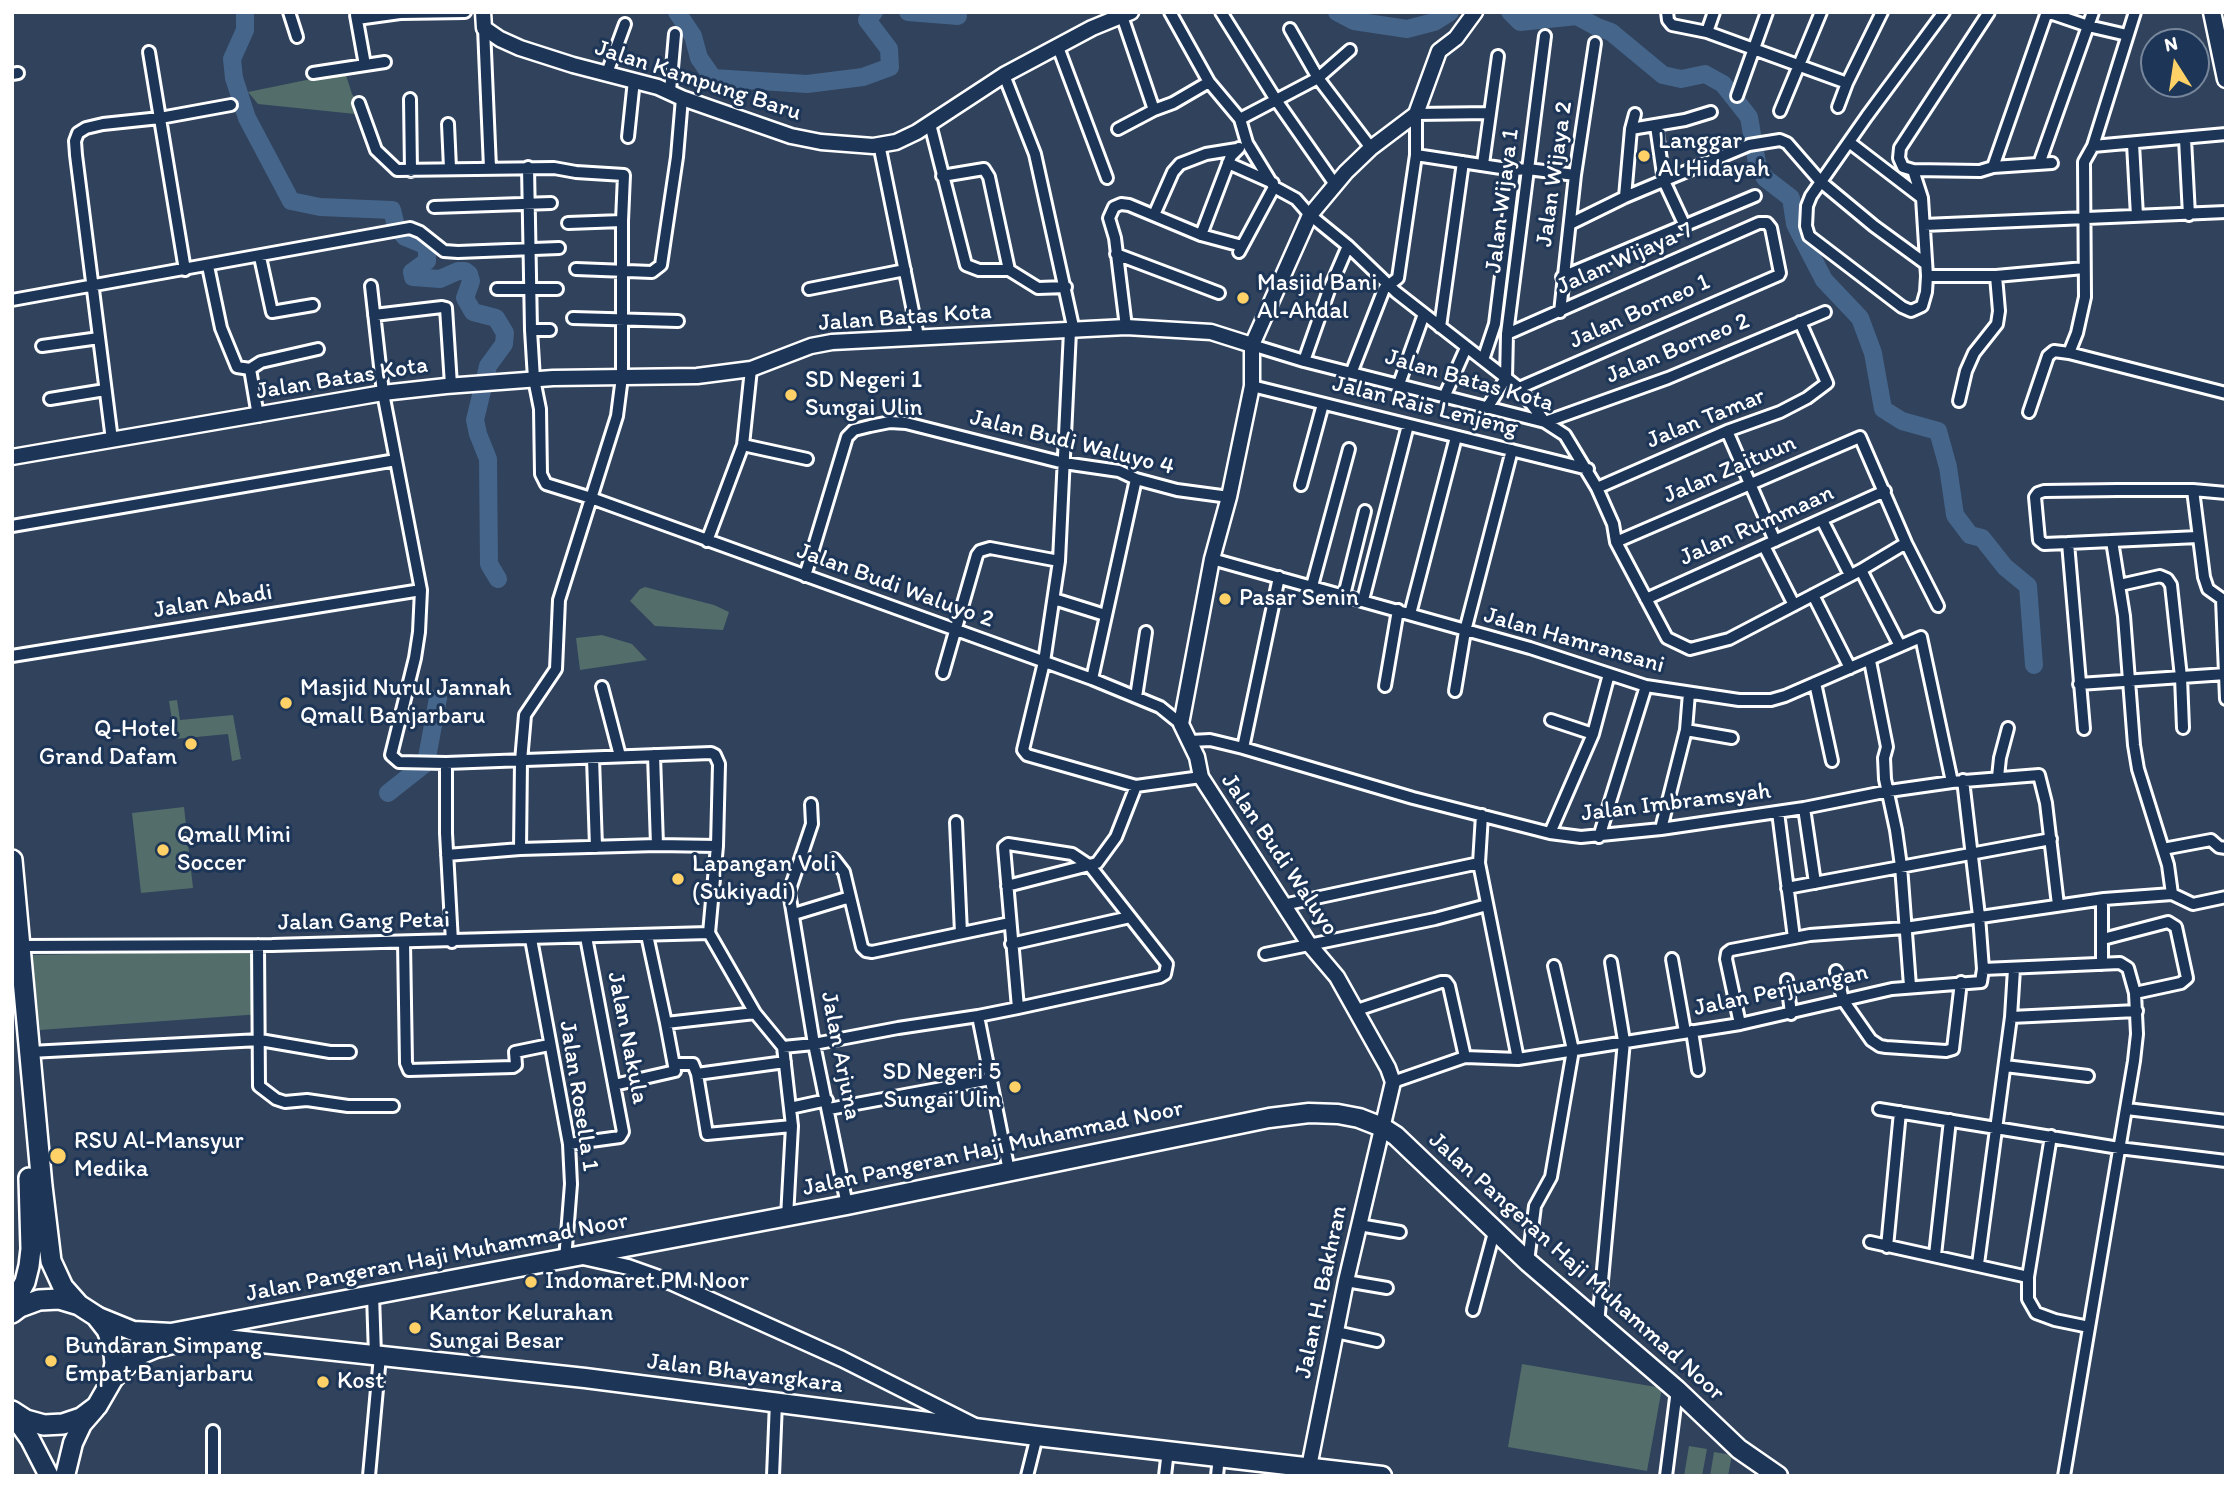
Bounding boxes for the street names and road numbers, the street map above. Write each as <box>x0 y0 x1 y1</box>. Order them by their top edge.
street label: Jalan Kampung Baru <box>591 34 805 128</box>
street label: Jalan Wijaya 2 <box>1531 99 1579 249</box>
street label: Jalan Wijaya 1 <box>1480 127 1526 275</box>
street label: Jalan Wijaya 7 <box>1552 216 1698 302</box>
street label: Jalan Borneo 1 <box>1565 268 1715 356</box>
street label: Jalan Batas Kota <box>817 298 993 338</box>
street label: Jalan Borneo 2 <box>1602 307 1754 391</box>
street label: Jalan Batas Kota <box>1382 343 1556 419</box>
street label: Jalan Batas Kota <box>254 351 430 407</box>
street label: Jalan Rais Lenjeng <box>1329 370 1521 444</box>
street label: Jalan Tamar <box>1643 382 1769 456</box>
street label: Jalan Budi Waluyo 4 <box>967 404 1177 482</box>
street label: Jalan Zaituun <box>1659 429 1801 511</box>
street label: Jalan Rummaan <box>1675 479 1839 573</box>
street label: Jalan Budi Waluyo 2 <box>793 537 997 635</box>
street label: Jalan Abadi <box>152 578 274 626</box>
street label: Jalan Hamransani <box>1480 601 1668 681</box>
street label: Jalan Budi Waluyo <box>1214 768 1344 942</box>
street label: Jalan Imbramsyah <box>1579 777 1773 829</box>
street label: Jalan Gang Petai <box>278 906 450 938</box>
street label: Jalan Perjuangan <box>1691 958 1871 1024</box>
street label: Jalan Nakula <box>600 969 654 1107</box>
street label: Jalan Arjuna <box>813 989 867 1123</box>
street label: Jalan Rosella 1 <box>552 1019 604 1173</box>
street label: Jalan Pangeran Haji Muhammad Noor <box>800 1095 1186 1203</box>
street label: Jalan Pangeran Haji Muhammad Noor <box>1422 1126 1730 1408</box>
street label: Jalan H. Bakhran <box>1290 1203 1354 1381</box>
street label: Jalan Pangeran Haji Muhammad Noor <box>244 1207 630 1309</box>
street label: Jalan Bhayangkara <box>645 1348 845 1400</box>

